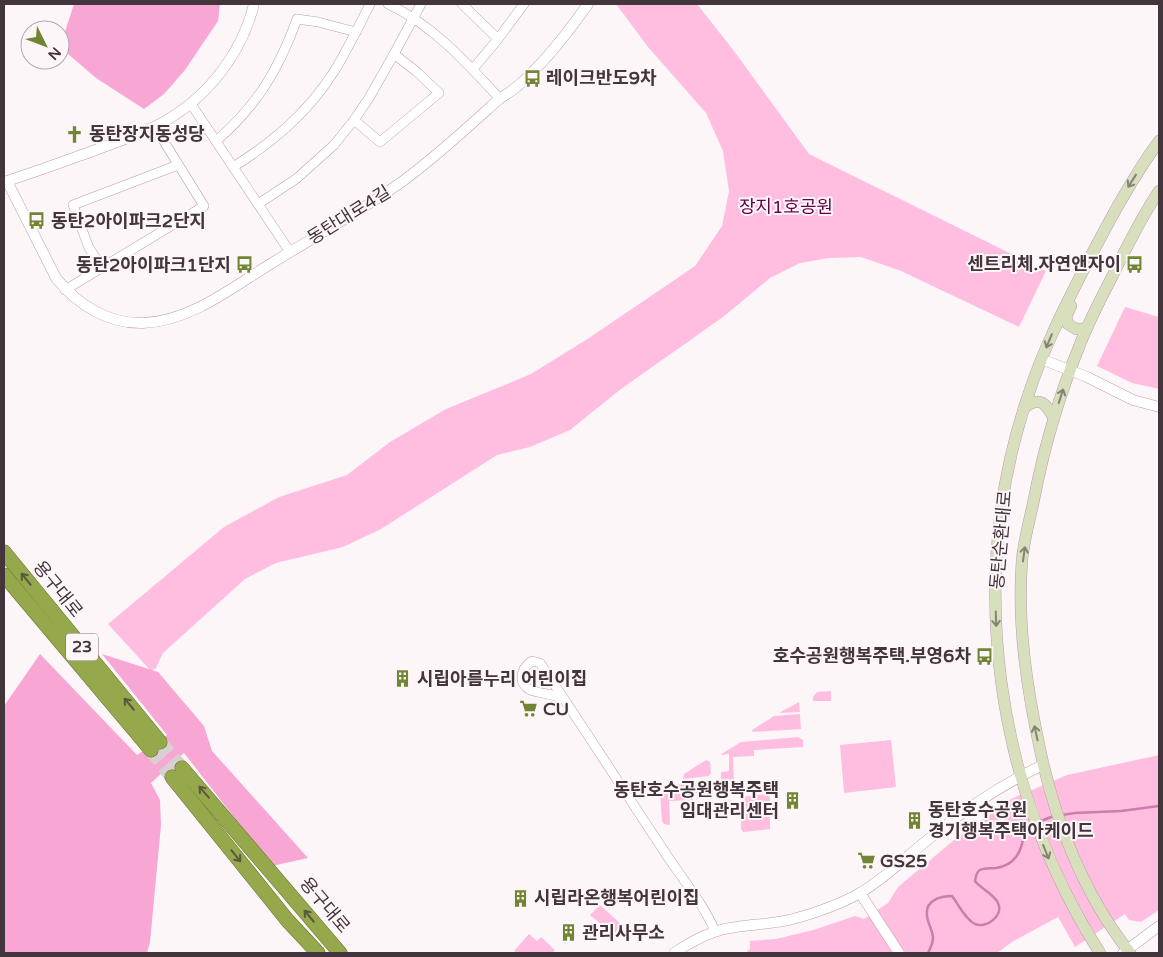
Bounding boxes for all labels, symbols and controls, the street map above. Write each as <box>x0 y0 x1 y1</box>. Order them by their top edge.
north arrow <box>20 20 70 70</box>
text: N <box>44 43 64 63</box>
place label: 레이크반도9차 <box>546 67 657 89</box>
bus stop icon: 레이크반도9차 <box>522 68 542 88</box>
place label: 동탄장지동성당 <box>89 123 205 145</box>
church icon: 동탄장지동성당 <box>65 124 85 144</box>
one-way arrow <box>1126 174 1136 188</box>
street label: 동탄대로4길 <box>303 181 395 249</box>
park label: 장지1호공원 <box>739 196 833 218</box>
place label: 동탄2아이파크2단지 <box>51 210 206 232</box>
bus stop icon: 동탄2아이파크2단지 <box>27 211 47 231</box>
place label: 센트리체.자연앤자이 <box>967 253 1121 275</box>
place label: 동탄2아이파크1단지 <box>76 254 231 276</box>
bus stop icon: 센트리체.자연앤자이 <box>1125 254 1145 274</box>
bus stop icon: 동탄2아이파크1단지 <box>235 255 255 275</box>
one-way arrow <box>1044 333 1053 348</box>
one-way arrow <box>1057 389 1066 405</box>
street label: 동탄순환대로 <box>986 490 1016 590</box>
one-way arrow <box>1019 547 1029 563</box>
street label: 용구대로 <box>29 556 87 622</box>
one-way arrow <box>20 573 31 586</box>
one-way arrow <box>991 610 1001 626</box>
road number: 23 <box>66 634 98 660</box>
place label: 호수공원행복주택.부영6차 <box>773 645 971 667</box>
bus stop icon: 호수공원행복주택.부영6차 <box>975 646 995 666</box>
place label: 시립아름누리 어린이집 <box>417 668 587 690</box>
building icon: 시립아름누리 어린이집 <box>393 669 413 689</box>
one-way arrow <box>124 698 135 711</box>
place label: CU <box>543 698 569 720</box>
supermarket icon: CU <box>519 699 539 719</box>
one-way arrow <box>1031 725 1040 741</box>
place label: 동탄호수공원행복주택 임대관리센터 <box>613 779 779 822</box>
one-way arrow <box>198 786 209 799</box>
building icon: 동탄호수공원행복주택 임대관리센터 <box>783 790 803 810</box>
place label: 동탄호수공원 경기행복주택아케이드 <box>928 799 1094 842</box>
building icon: 동탄호수공원 경기행복주택아케이드 <box>904 810 924 830</box>
one-way arrow <box>1042 844 1051 859</box>
one-way arrow <box>230 849 241 862</box>
place label: GS25 <box>880 850 927 872</box>
supermarket icon: GS25 <box>856 851 876 871</box>
street label: 용구대로 <box>295 873 355 937</box>
place label: 시립라온행복어린이집 <box>534 887 700 909</box>
building icon: 시립라온행복어린이집 <box>510 888 530 908</box>
one-way arrow <box>304 910 315 923</box>
place label: 관리사무소 <box>582 922 665 944</box>
building icon: 관리사무소 <box>558 923 578 943</box>

